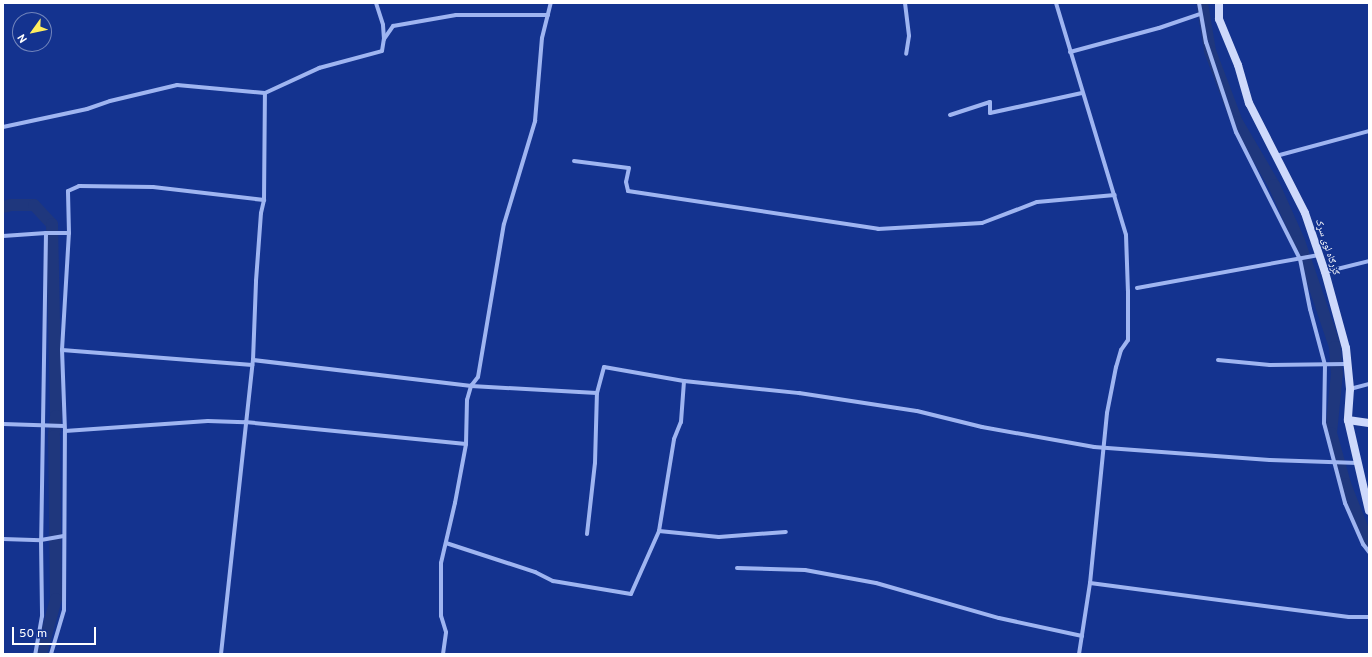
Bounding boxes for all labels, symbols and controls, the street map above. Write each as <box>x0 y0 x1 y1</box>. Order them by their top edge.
north arrow <box>12 12 52 52</box>
text: N <box>15 31 31 45</box>
street label: ګزرګاه لوی سړک <box>1312 217 1342 277</box>
scale bar <box>14 619 98 645</box>
text: 50 m <box>19 626 47 642</box>

